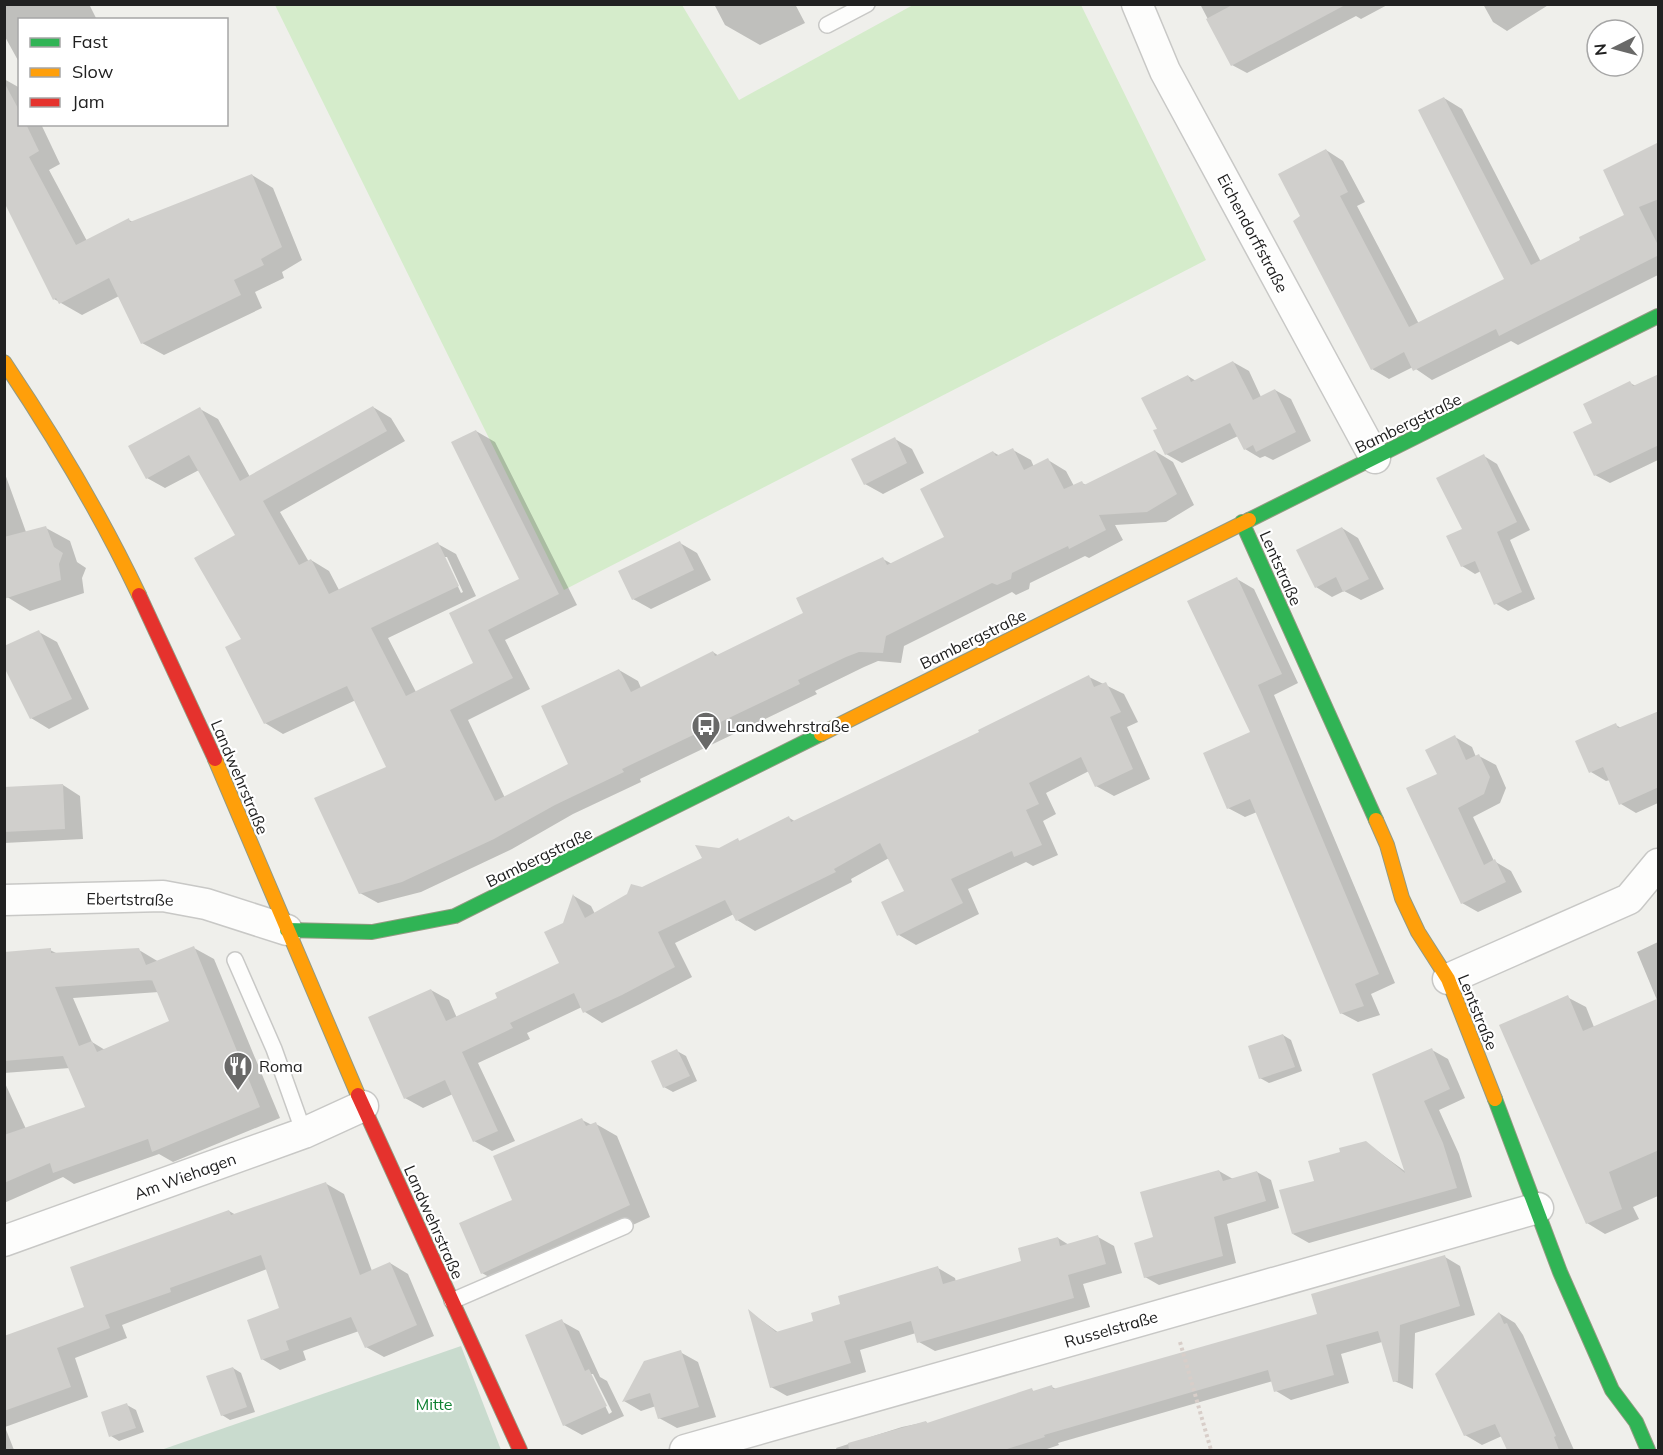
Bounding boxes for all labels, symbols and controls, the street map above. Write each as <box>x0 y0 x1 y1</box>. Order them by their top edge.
legend <box>18 18 228 126</box>
north arrow <box>1585 18 1645 78</box>
text: Fast <box>72 30 108 53</box>
text: N <box>1590 43 1611 57</box>
text: Slow <box>72 60 114 83</box>
text: Jam <box>72 90 105 113</box>
street label: Eichendorffstraße <box>1213 170 1293 296</box>
street label: Bambergstraße <box>1352 389 1464 457</box>
street label: Lentstraße <box>1256 527 1306 609</box>
street label: Bambergstraße <box>917 605 1029 673</box>
bus stop icon: Landwehrstraße <box>690 710 722 752</box>
place label: Landwehrstraße <box>727 716 850 736</box>
street label: Landwehrstraße <box>207 717 273 837</box>
street label: Bambergstraße <box>483 823 595 891</box>
street label: Ebertstraße <box>86 888 174 910</box>
street label: Lentstraße <box>1454 971 1502 1053</box>
restaurant icon: Roma <box>222 1050 254 1092</box>
place label: Roma <box>259 1056 303 1076</box>
street label: Am Wiehagen <box>131 1148 239 1204</box>
street label: Landwehrstraße <box>400 1162 468 1282</box>
street label: Russelstraße <box>1062 1306 1160 1352</box>
park label: Mitte <box>415 1394 453 1414</box>

